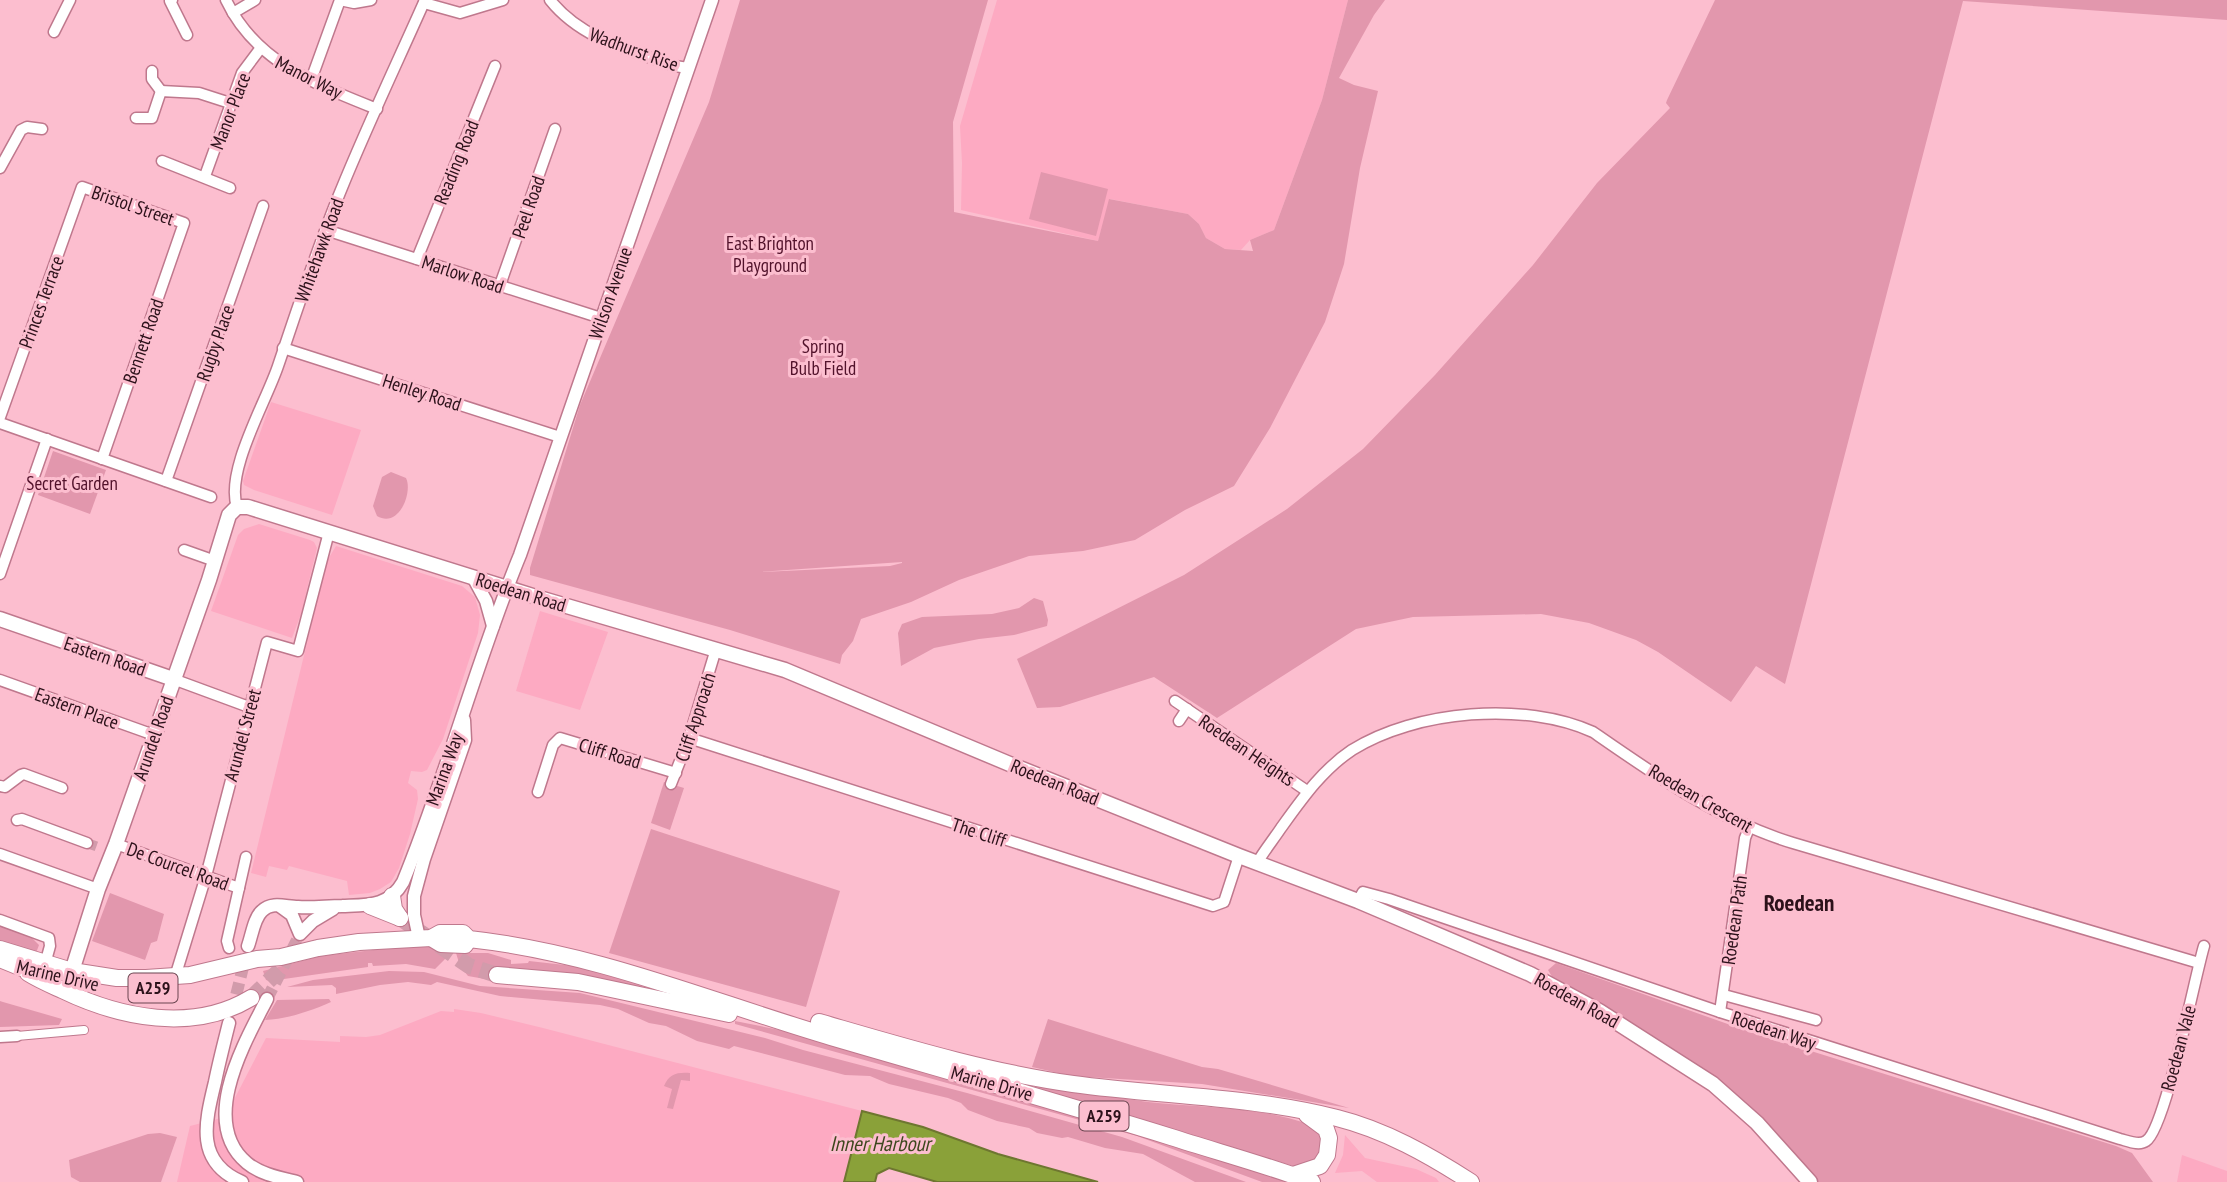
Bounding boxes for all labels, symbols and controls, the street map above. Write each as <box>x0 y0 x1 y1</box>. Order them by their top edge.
street label: Wadhurst Rise <box>586 22 682 76</box>
street label: Manor Way <box>271 50 347 104</box>
street label: Manor Place <box>204 69 256 153</box>
street label: Reading Road <box>428 116 484 208</box>
street label: Peel Road <box>506 173 550 241</box>
street label: Bristol Street <box>89 180 178 231</box>
street label: Whitehawk Road <box>289 195 349 305</box>
park label: East Brighton Playground <box>726 231 814 277</box>
street label: Wilson Avenue <box>583 244 637 342</box>
street label: Marlow Road <box>419 250 507 298</box>
street label: Princes Terrace <box>13 252 69 352</box>
street label: Bennett Road <box>117 295 169 387</box>
street label: Rugby Place <box>191 302 239 384</box>
park label: Spring Bulb Field <box>790 334 856 380</box>
street label: Henley Road <box>380 368 464 416</box>
park label: Secret Garden <box>26 471 118 495</box>
street label: Roedean Road <box>473 567 569 617</box>
street label: Eastern Road <box>61 631 149 681</box>
street label: Cliff Approach <box>669 669 721 765</box>
street label: Eastern Place <box>32 682 122 734</box>
street label: Arundel Street <box>218 685 266 784</box>
street label: Arundel Road <box>127 693 179 783</box>
street label: Roedean Heights <box>1194 709 1300 791</box>
street label: Marina Way <box>420 729 468 809</box>
street label: Cliff Road <box>576 732 644 774</box>
street label: Roedean Road <box>1007 753 1103 811</box>
street label: Roedean Crescent <box>1645 759 1758 838</box>
street label: The Cliff <box>949 812 1010 852</box>
street label: De Courcel Road <box>124 836 232 896</box>
street label: Roedean Path <box>1716 874 1752 966</box>
district label: Roedean <box>1764 888 1834 917</box>
street label: Marine Drive <box>14 954 102 996</box>
street label: Roedean Road <box>1531 967 1623 1033</box>
road number: A259 <box>128 973 178 1002</box>
street label: Roedean Vale <box>2155 1002 2201 1094</box>
street label: Roedean Way <box>1729 1005 1820 1055</box>
street label: Marine Drive <box>948 1060 1036 1106</box>
road number: A259 <box>1080 1101 1128 1130</box>
water label: Inner Harbour <box>830 1130 934 1157</box>

